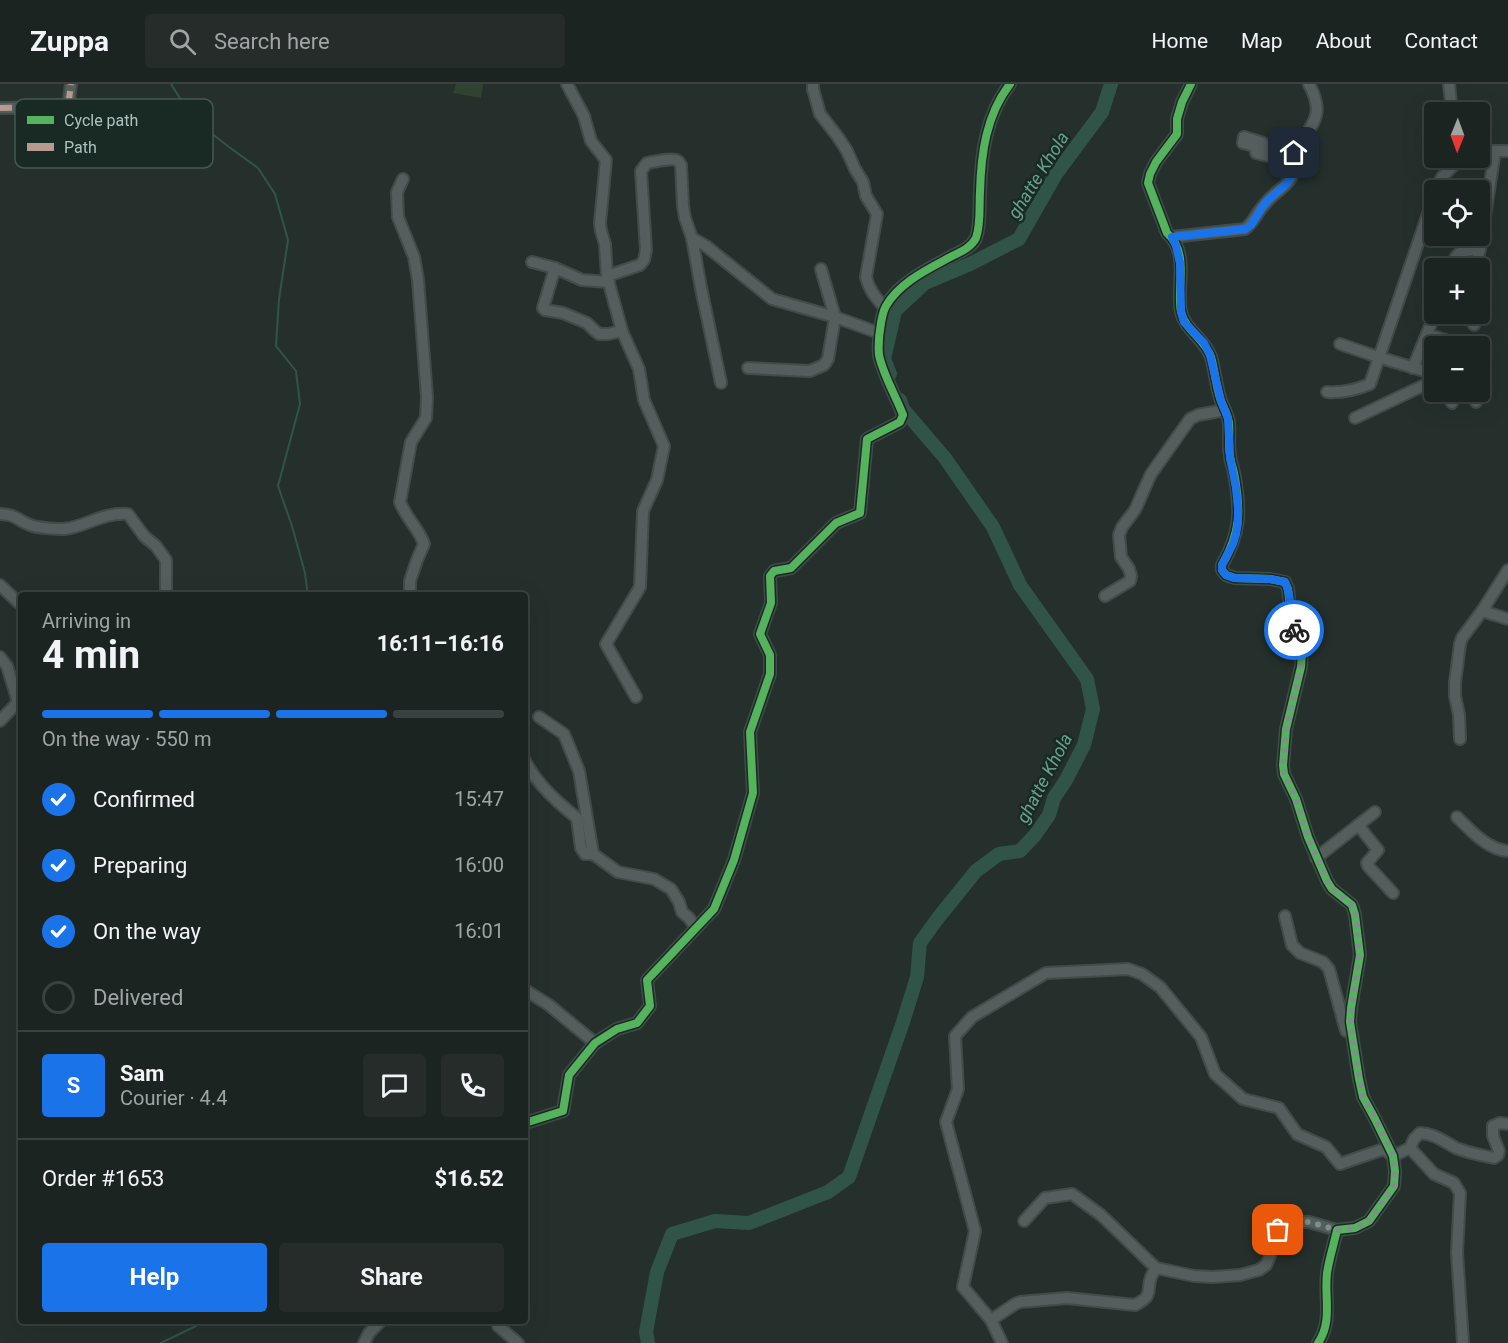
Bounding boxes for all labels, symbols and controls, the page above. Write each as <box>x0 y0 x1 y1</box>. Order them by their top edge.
search box <box>145 14 565 68</box>
text: Zuppa <box>30 25 109 58</box>
icon: search <box>166 25 199 58</box>
text: Search here <box>214 29 330 54</box>
text: Home <box>1152 29 1208 53</box>
text: Map <box>1241 29 1283 53</box>
text: About <box>1316 29 1372 53</box>
text: Contact <box>1405 29 1478 53</box>
legend <box>15 99 213 168</box>
north arrow <box>1424 102 1490 168</box>
map controls <box>1424 102 1490 402</box>
text: Cycle path <box>64 111 138 130</box>
pin <box>1268 127 1319 178</box>
water label: ghatte Khola <box>1003 128 1073 222</box>
icon: home <box>1277 136 1310 169</box>
text: Path <box>64 138 97 157</box>
button: locate <box>1424 180 1490 246</box>
button: + <box>1424 258 1490 324</box>
button: − <box>1424 336 1490 402</box>
courier <box>1264 600 1324 660</box>
text: Arriving in <box>42 609 131 633</box>
icon: bike <box>1278 614 1311 647</box>
text: 16:11–16:16 <box>377 631 504 656</box>
text: 4 min <box>42 632 140 678</box>
text: On the way · 550 m <box>42 727 211 751</box>
water label: ghatte Khola <box>1012 730 1076 826</box>
icon: check <box>42 783 75 816</box>
text: Confirmed <box>93 787 195 812</box>
text: 15:47 <box>454 787 504 811</box>
icon: check <box>42 849 75 882</box>
text: Preparing <box>93 853 187 878</box>
text: 16:00 <box>454 853 504 877</box>
icon: check <box>42 915 75 948</box>
text: On the way <box>93 919 201 944</box>
text: 16:01 <box>454 919 504 943</box>
text: Delivered <box>93 985 183 1010</box>
button: chat <box>363 1054 426 1117</box>
button: phone <box>441 1054 504 1117</box>
text: Sam <box>120 1061 164 1086</box>
text: S <box>67 1073 80 1098</box>
text: Courier · 4.4 <box>120 1086 227 1110</box>
text: Order #1653 <box>42 1166 164 1191</box>
text: $16.52 <box>435 1166 504 1191</box>
pin <box>1252 1204 1303 1255</box>
icon: bag <box>1261 1213 1294 1246</box>
button: Help <box>42 1243 267 1312</box>
button: Share <box>279 1243 504 1312</box>

